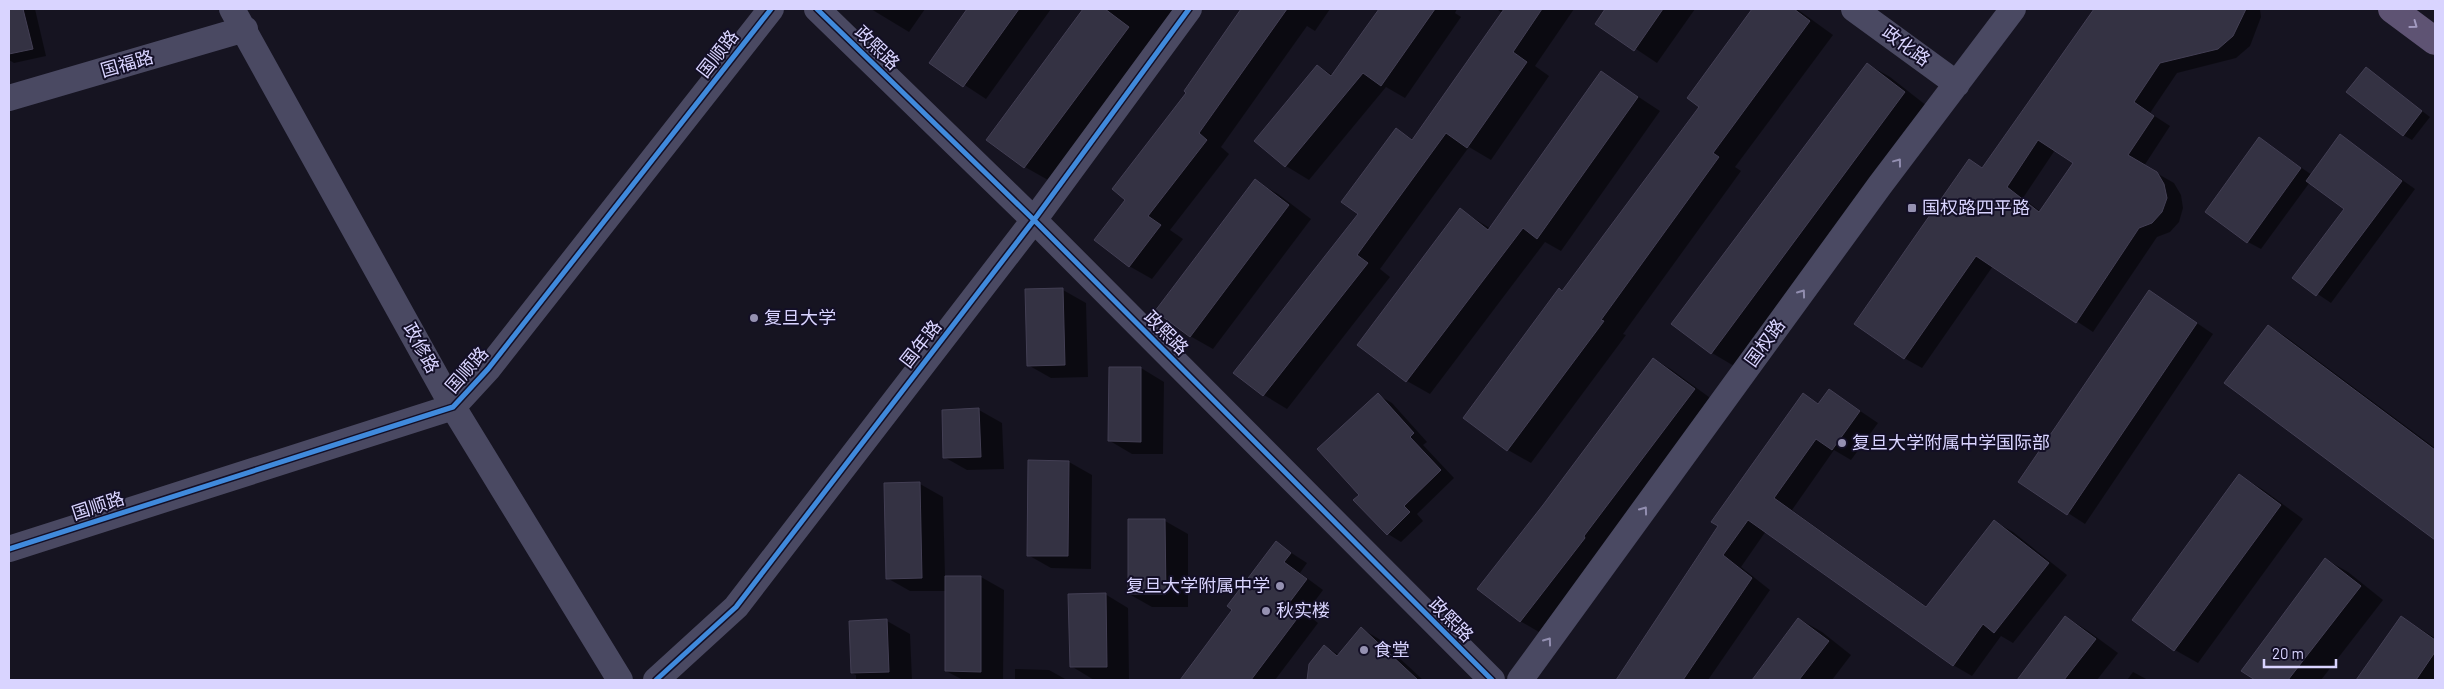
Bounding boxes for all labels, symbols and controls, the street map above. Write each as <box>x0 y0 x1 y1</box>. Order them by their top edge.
one-way arrow <box>2408 19 2418 28</box>
street label: 政化路 <box>1878 20 1935 70</box>
street label: 政熙路 <box>851 21 905 74</box>
street label: 国顺路 <box>692 25 743 81</box>
street label: 国福路 <box>98 45 156 81</box>
one-way arrow <box>1892 159 1900 168</box>
place label: 国权路四平路 <box>1922 196 2030 218</box>
marker: 国权路四平路 <box>1906 202 1918 214</box>
one-way arrow <box>1796 290 1804 299</box>
street label: 政熙路 <box>1140 305 1194 359</box>
place label: 复旦大学 <box>764 306 836 328</box>
marker: 复旦大学 <box>748 312 760 324</box>
street label: 国权路 <box>1739 314 1789 371</box>
street label: 国年路 <box>895 315 946 371</box>
street label: 政修路 <box>399 319 445 376</box>
street label: 国顺路 <box>440 342 492 397</box>
place label: 复旦大学附属中学国际部 <box>1852 431 2050 453</box>
marker: 复旦大学附属中学国际部 <box>1836 437 1848 449</box>
street label: 国顺路 <box>69 486 127 524</box>
one-way arrow <box>1638 506 1647 515</box>
place label: 复旦大学附属中学 <box>1126 574 1270 596</box>
marker: 复旦大学附属中学 <box>1274 580 1286 592</box>
street label: 政熙路 <box>1425 592 1479 646</box>
place label: 秋实楼 <box>1276 599 1330 621</box>
marker: 秋实楼 <box>1260 605 1272 617</box>
scale bar <box>2264 636 2336 668</box>
one-way arrow <box>1542 637 1551 647</box>
place label: 食堂 <box>1374 638 1410 660</box>
marker: 食堂 <box>1358 644 1370 656</box>
text: 20 m <box>2272 644 2304 662</box>

